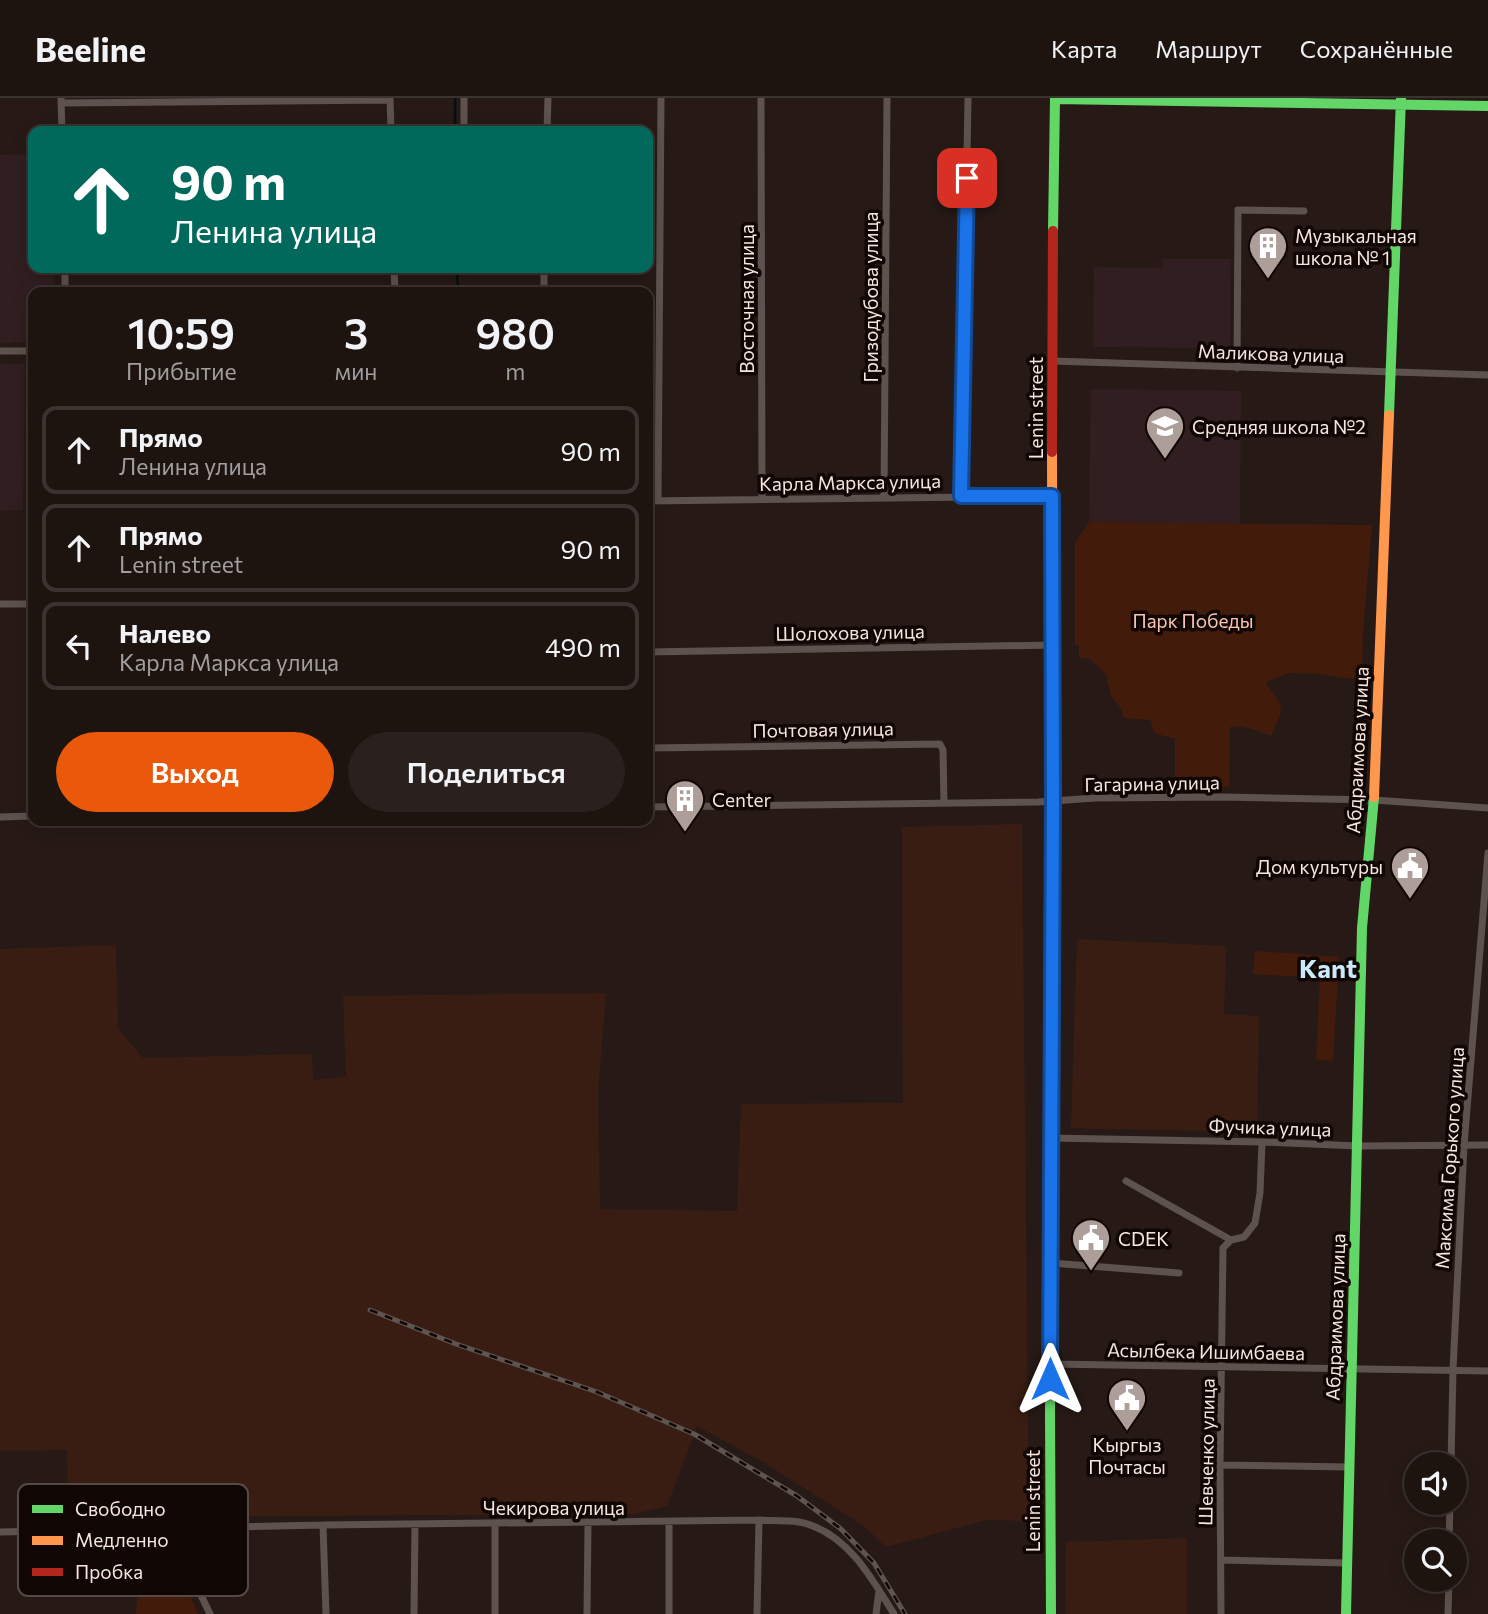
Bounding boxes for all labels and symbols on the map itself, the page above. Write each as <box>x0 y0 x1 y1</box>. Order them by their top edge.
pin <box>937 148 997 208</box>
street label: Гризодубова улица <box>859 212 882 382</box>
street label: Восточная улица <box>735 224 758 374</box>
place label: Музыкальная школа № 1 <box>1295 224 1417 269</box>
building icon: Музыкальная школа № 1 <box>1247 225 1289 280</box>
street label: Маликова улица <box>1197 339 1345 367</box>
street label: Lenin street <box>1024 357 1047 459</box>
school or university icon: Средняя школа №2 <box>1144 405 1186 460</box>
place label: Средняя школа №2 <box>1192 415 1366 438</box>
street label: Карла Маркса улица <box>759 469 941 495</box>
park label: Парк Победы <box>1133 609 1253 632</box>
street label: Шолохова улица <box>775 619 925 645</box>
street label: Абдраимова улица <box>1341 666 1373 834</box>
street label: Почтовая улица <box>752 716 894 742</box>
street label: Гагарина улица <box>1084 770 1220 796</box>
building icon: Center <box>664 778 706 833</box>
place label: Center <box>712 788 772 811</box>
public building icon: Дом культуры <box>1389 845 1431 900</box>
place label: Дом культуры <box>1256 855 1383 878</box>
district label: Kant <box>1299 952 1357 983</box>
street label: Максима Горького улица <box>1430 1046 1468 1270</box>
street label: Фучика улица <box>1208 1113 1332 1141</box>
public building icon: CDEK <box>1070 1217 1112 1272</box>
place label: CDEK <box>1118 1227 1169 1250</box>
street label: Абдраимова улица <box>1321 1233 1349 1401</box>
street label: Асылбека Ишимбаева <box>1107 1338 1305 1364</box>
position arrow <box>1013 1342 1087 1416</box>
public building icon: Кыргыз Почтасы <box>1106 1377 1148 1432</box>
street label: Шевченко улица <box>1193 1378 1219 1526</box>
place label: Кыргыз Почтасы <box>1088 1433 1166 1478</box>
street label: Lenin street <box>1021 1450 1044 1552</box>
legend <box>18 1484 248 1596</box>
street label: Чекирова улица <box>483 1496 625 1519</box>
text: Свободно <box>75 1497 165 1520</box>
text: Медленно <box>75 1528 169 1551</box>
text: Пробка <box>75 1560 143 1583</box>

